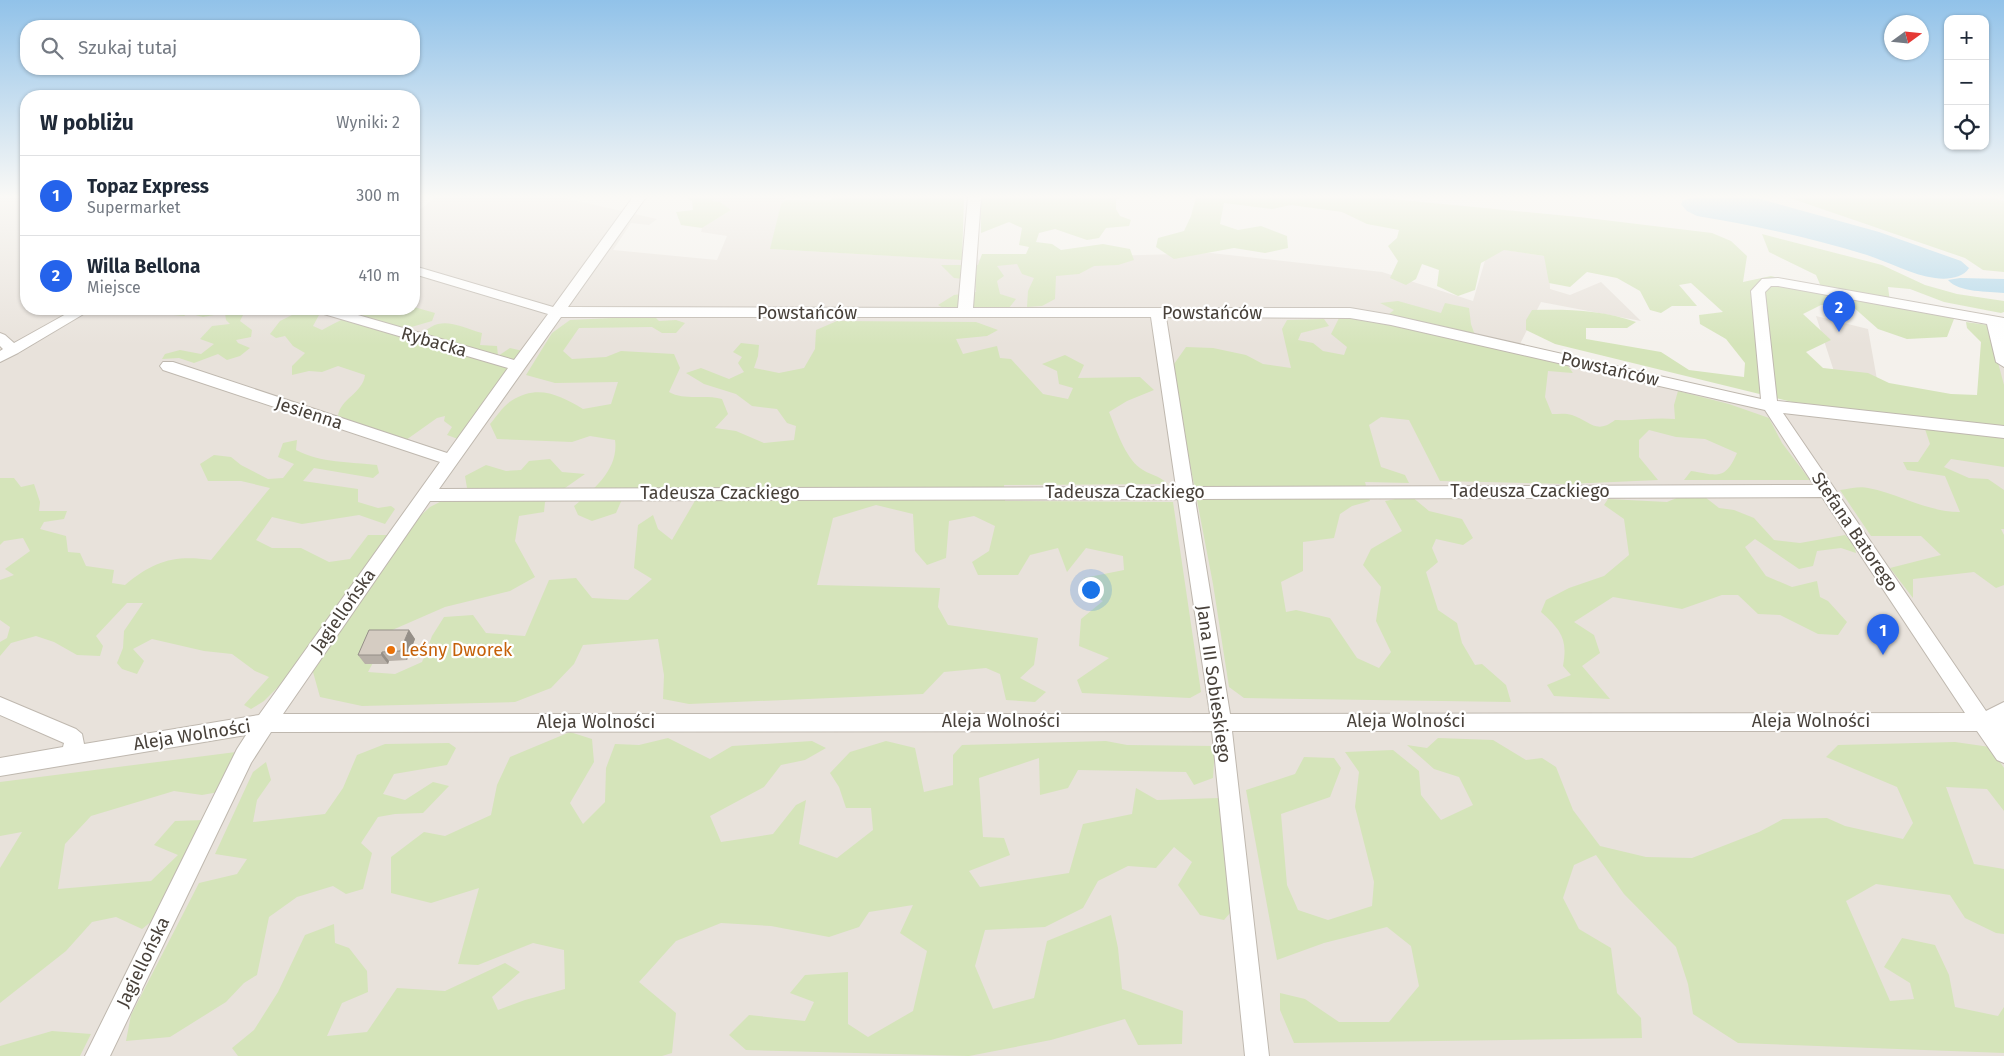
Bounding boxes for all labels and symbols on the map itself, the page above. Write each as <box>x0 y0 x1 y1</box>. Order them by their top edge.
north arrow <box>1884 15 1929 60</box>
pin: 2 <box>1823 291 1855 332</box>
street label: Powstańców <box>757 302 857 324</box>
street label: Powstańców <box>1162 302 1262 324</box>
street label: Rybacka <box>399 322 469 362</box>
street label: Powstańców <box>1559 347 1661 391</box>
street label: Jesienna <box>273 392 345 434</box>
street label: Stefana Batorego <box>1807 468 1903 596</box>
street label: Tadeusza Czackiego <box>1450 480 1610 502</box>
street label: Tadeusza Czackiego <box>1045 481 1205 503</box>
street label: Tadeusza Czackiego <box>640 482 800 504</box>
street label: Jagiellońska <box>306 565 380 657</box>
your location <box>1078 577 1104 603</box>
street label: Jana III Sobieskiego <box>1192 604 1236 764</box>
pin: 1 <box>1867 614 1899 655</box>
place label: Leśny Dworek <box>401 639 513 661</box>
marker: Leśny Dworek <box>385 644 397 656</box>
street label: Aleja Wolności <box>942 710 1060 732</box>
street label: Aleja Wolności <box>1347 710 1465 732</box>
street label: Aleja Wolności <box>1752 710 1870 732</box>
street label: Aleja Wolności <box>537 711 655 733</box>
street label: Aleja Wolności <box>132 715 252 755</box>
street label: Jagiellońska <box>112 913 174 1011</box>

